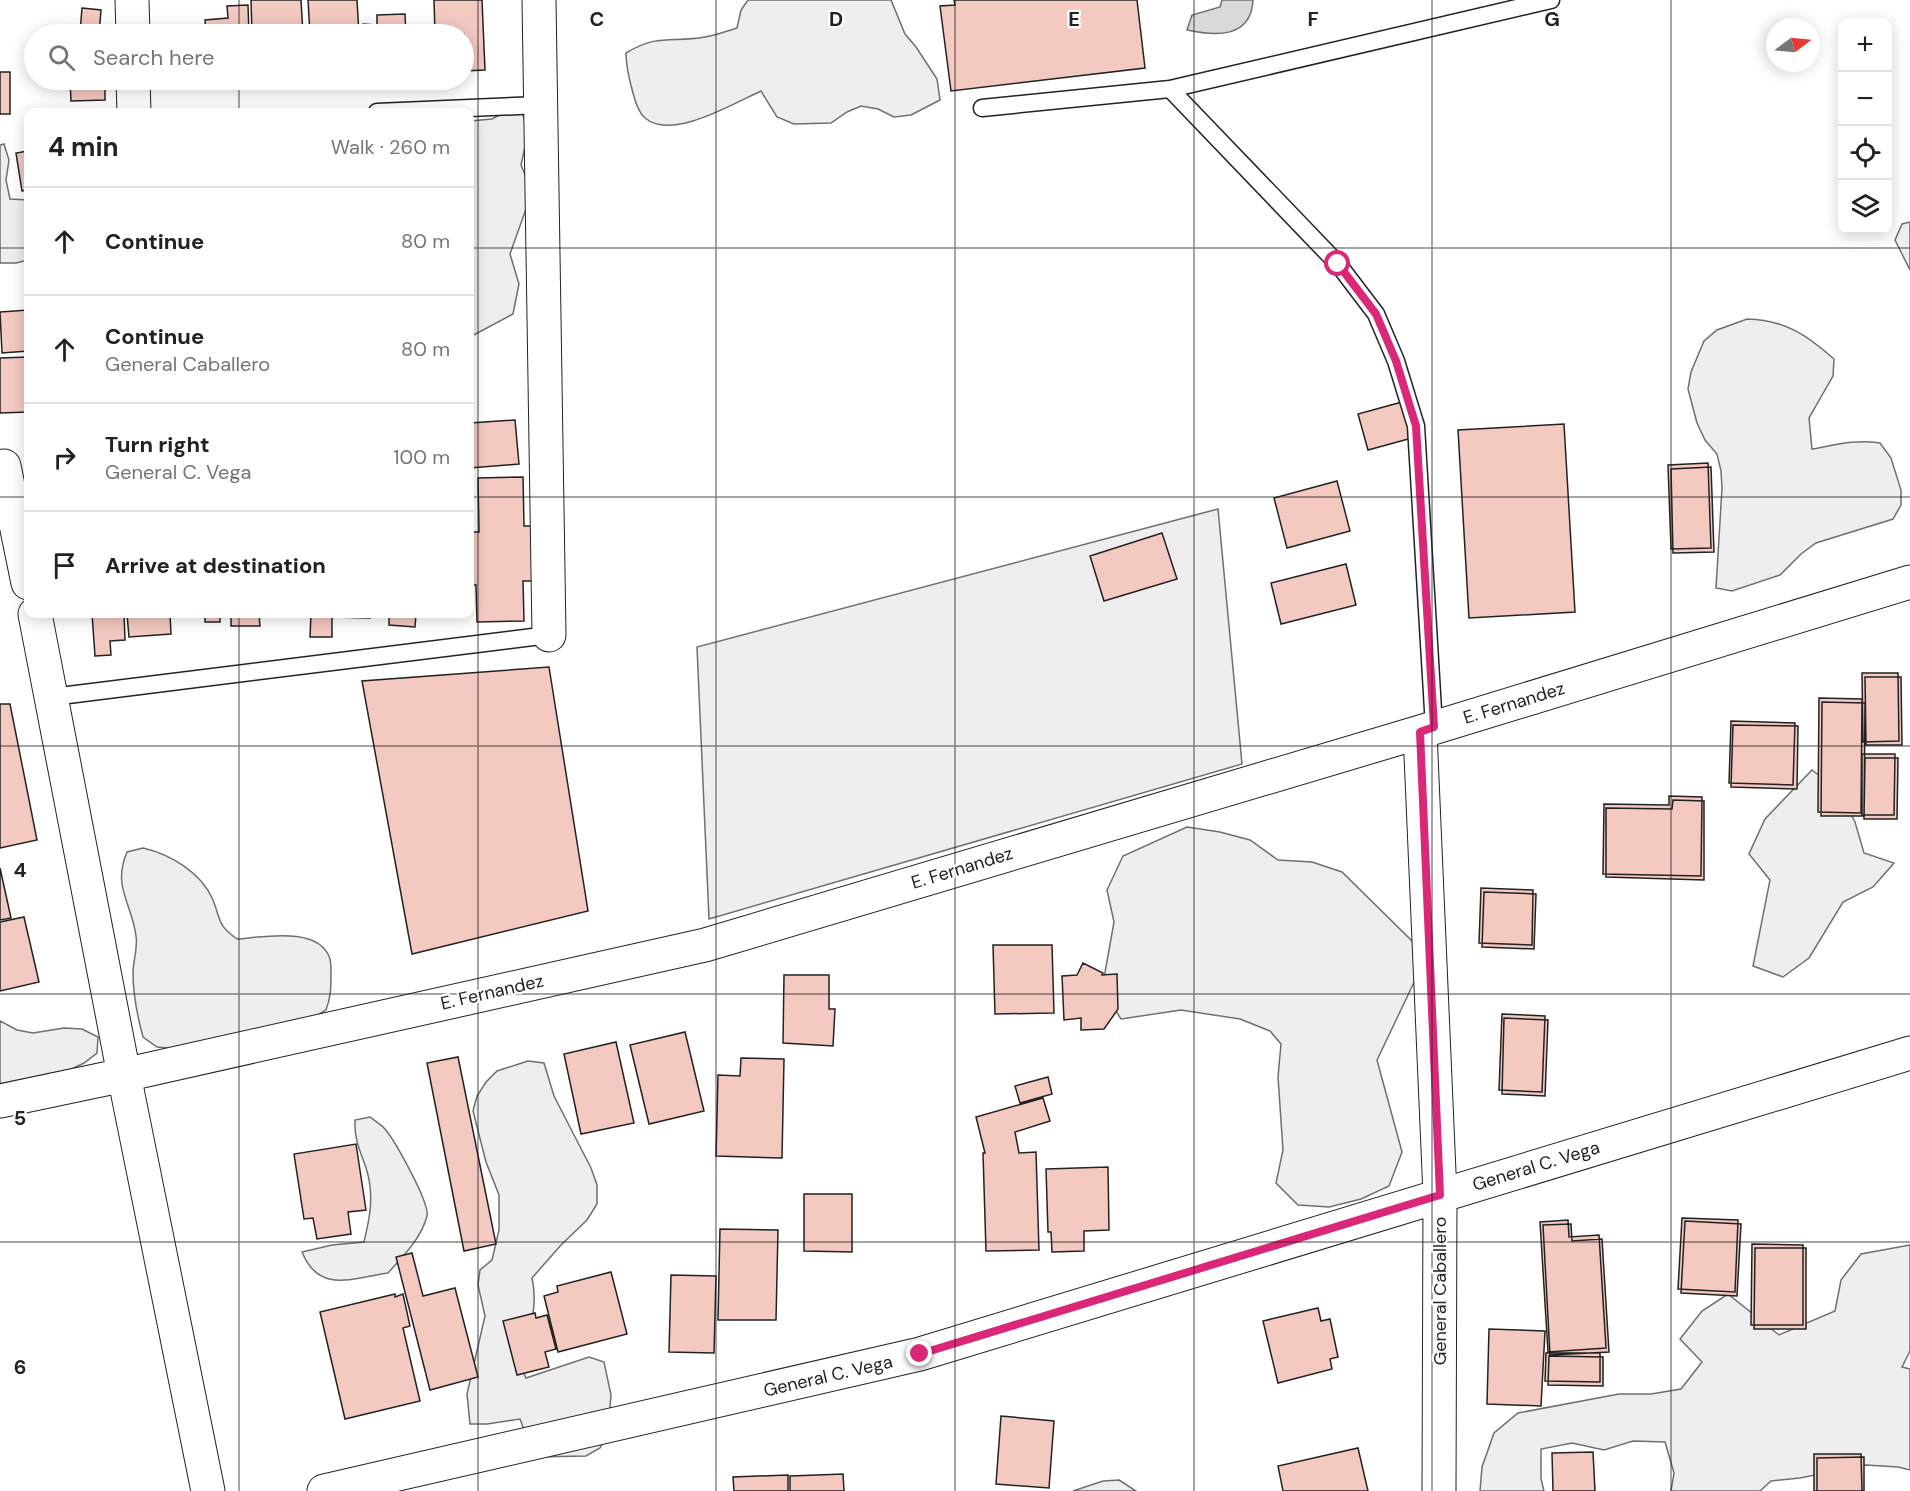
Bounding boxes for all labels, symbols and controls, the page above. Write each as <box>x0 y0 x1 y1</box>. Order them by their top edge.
text: C <box>590 6 604 32</box>
text: D <box>829 6 843 32</box>
text: E <box>1068 6 1080 32</box>
text: F <box>1307 6 1319 32</box>
text: G <box>1544 6 1560 32</box>
north arrow <box>1766 18 1820 72</box>
map controls <box>1838 18 1892 234</box>
button: + <box>1838 18 1892 72</box>
search box <box>24 24 474 90</box>
icon: search <box>45 41 78 74</box>
text: Search here <box>93 43 214 72</box>
button: − <box>1838 72 1892 126</box>
button: locate <box>1838 126 1892 180</box>
text: 4 min <box>48 130 119 164</box>
text: Walk · 260 m <box>331 134 450 160</box>
button: layers <box>1838 180 1892 234</box>
icon: ahead <box>48 225 81 258</box>
text: Continue <box>105 227 204 256</box>
text: 80 m <box>401 228 450 254</box>
route start <box>1324 250 1350 276</box>
text: Continue <box>105 322 204 351</box>
icon: ahead <box>48 333 81 366</box>
text: 80 m <box>401 336 450 362</box>
text: General Caballero <box>105 351 270 377</box>
text: Turn right <box>105 430 210 459</box>
icon: right <box>48 441 81 474</box>
text: 100 m <box>393 444 450 470</box>
text: General C. Vega <box>105 459 251 485</box>
icon: arrive <box>48 549 81 582</box>
text: Arrive at destination <box>105 551 326 580</box>
street label: E. Fernandez <box>1460 676 1568 730</box>
street label: E. Fernandez <box>908 841 1016 895</box>
text: 4 <box>14 857 27 883</box>
street label: E. Fernandez <box>438 969 546 1015</box>
text: 5 <box>14 1105 26 1131</box>
street label: General C. Vega <box>1469 1135 1603 1197</box>
street label: General Caballero <box>1428 1217 1452 1365</box>
route end <box>906 1340 932 1366</box>
street label: General C. Vega <box>761 1349 895 1403</box>
text: 6 <box>14 1354 26 1380</box>

